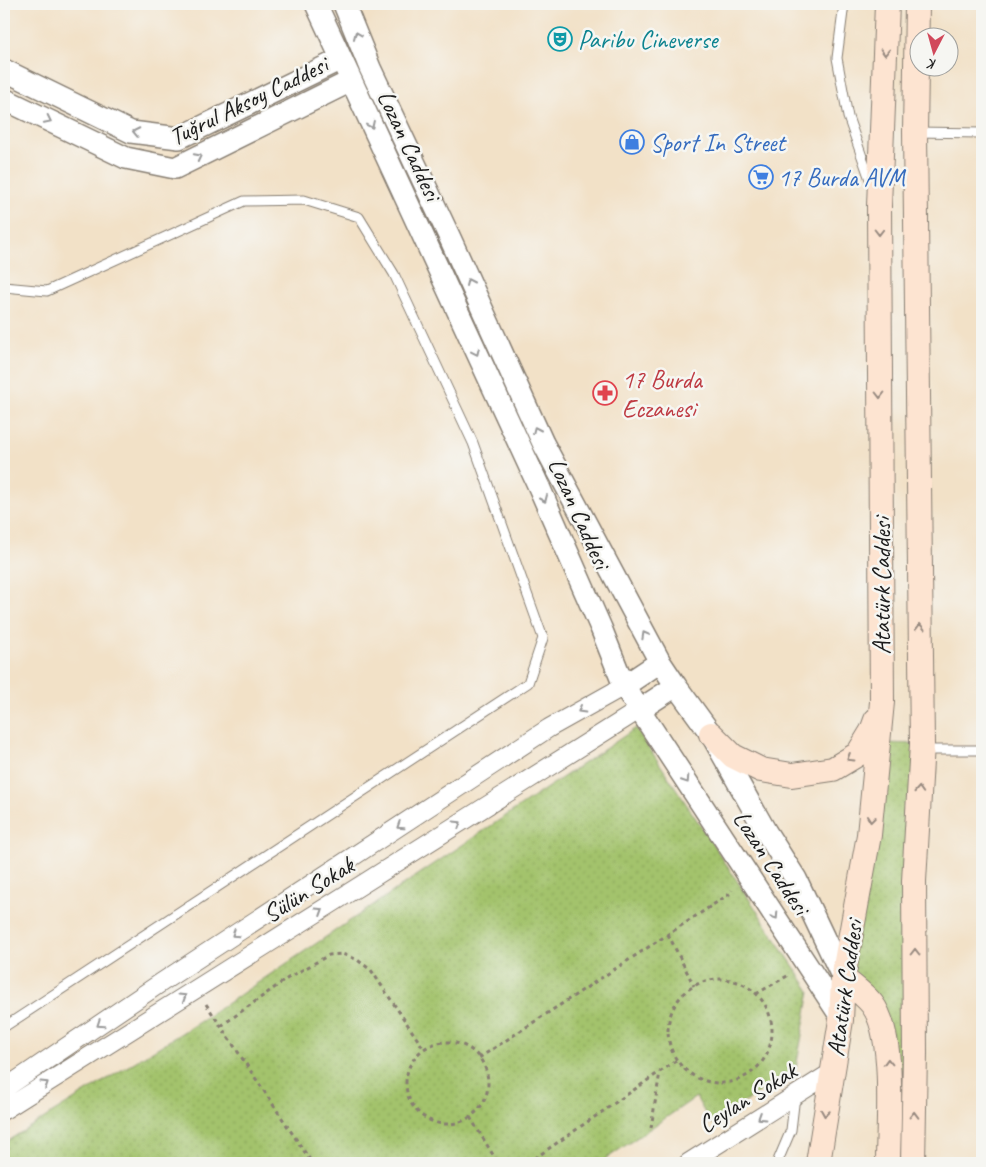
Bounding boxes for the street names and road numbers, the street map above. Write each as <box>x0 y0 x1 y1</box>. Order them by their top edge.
street label: Tuğrul Aksoy Caddesi <box>164 47 336 153</box>
street label: Lozan Caddesi <box>370 85 450 209</box>
street label: Lozan Caddesi <box>540 453 619 577</box>
street label: Atatürk Caddesi <box>866 514 898 655</box>
street label: Lozan Caddesi <box>726 804 819 924</box>
street label: Sülün Sokak <box>257 848 361 930</box>
street label: Atatürk Caddesi <box>820 915 871 1058</box>
street label: Ceylan Sokak <box>692 1054 804 1141</box>

